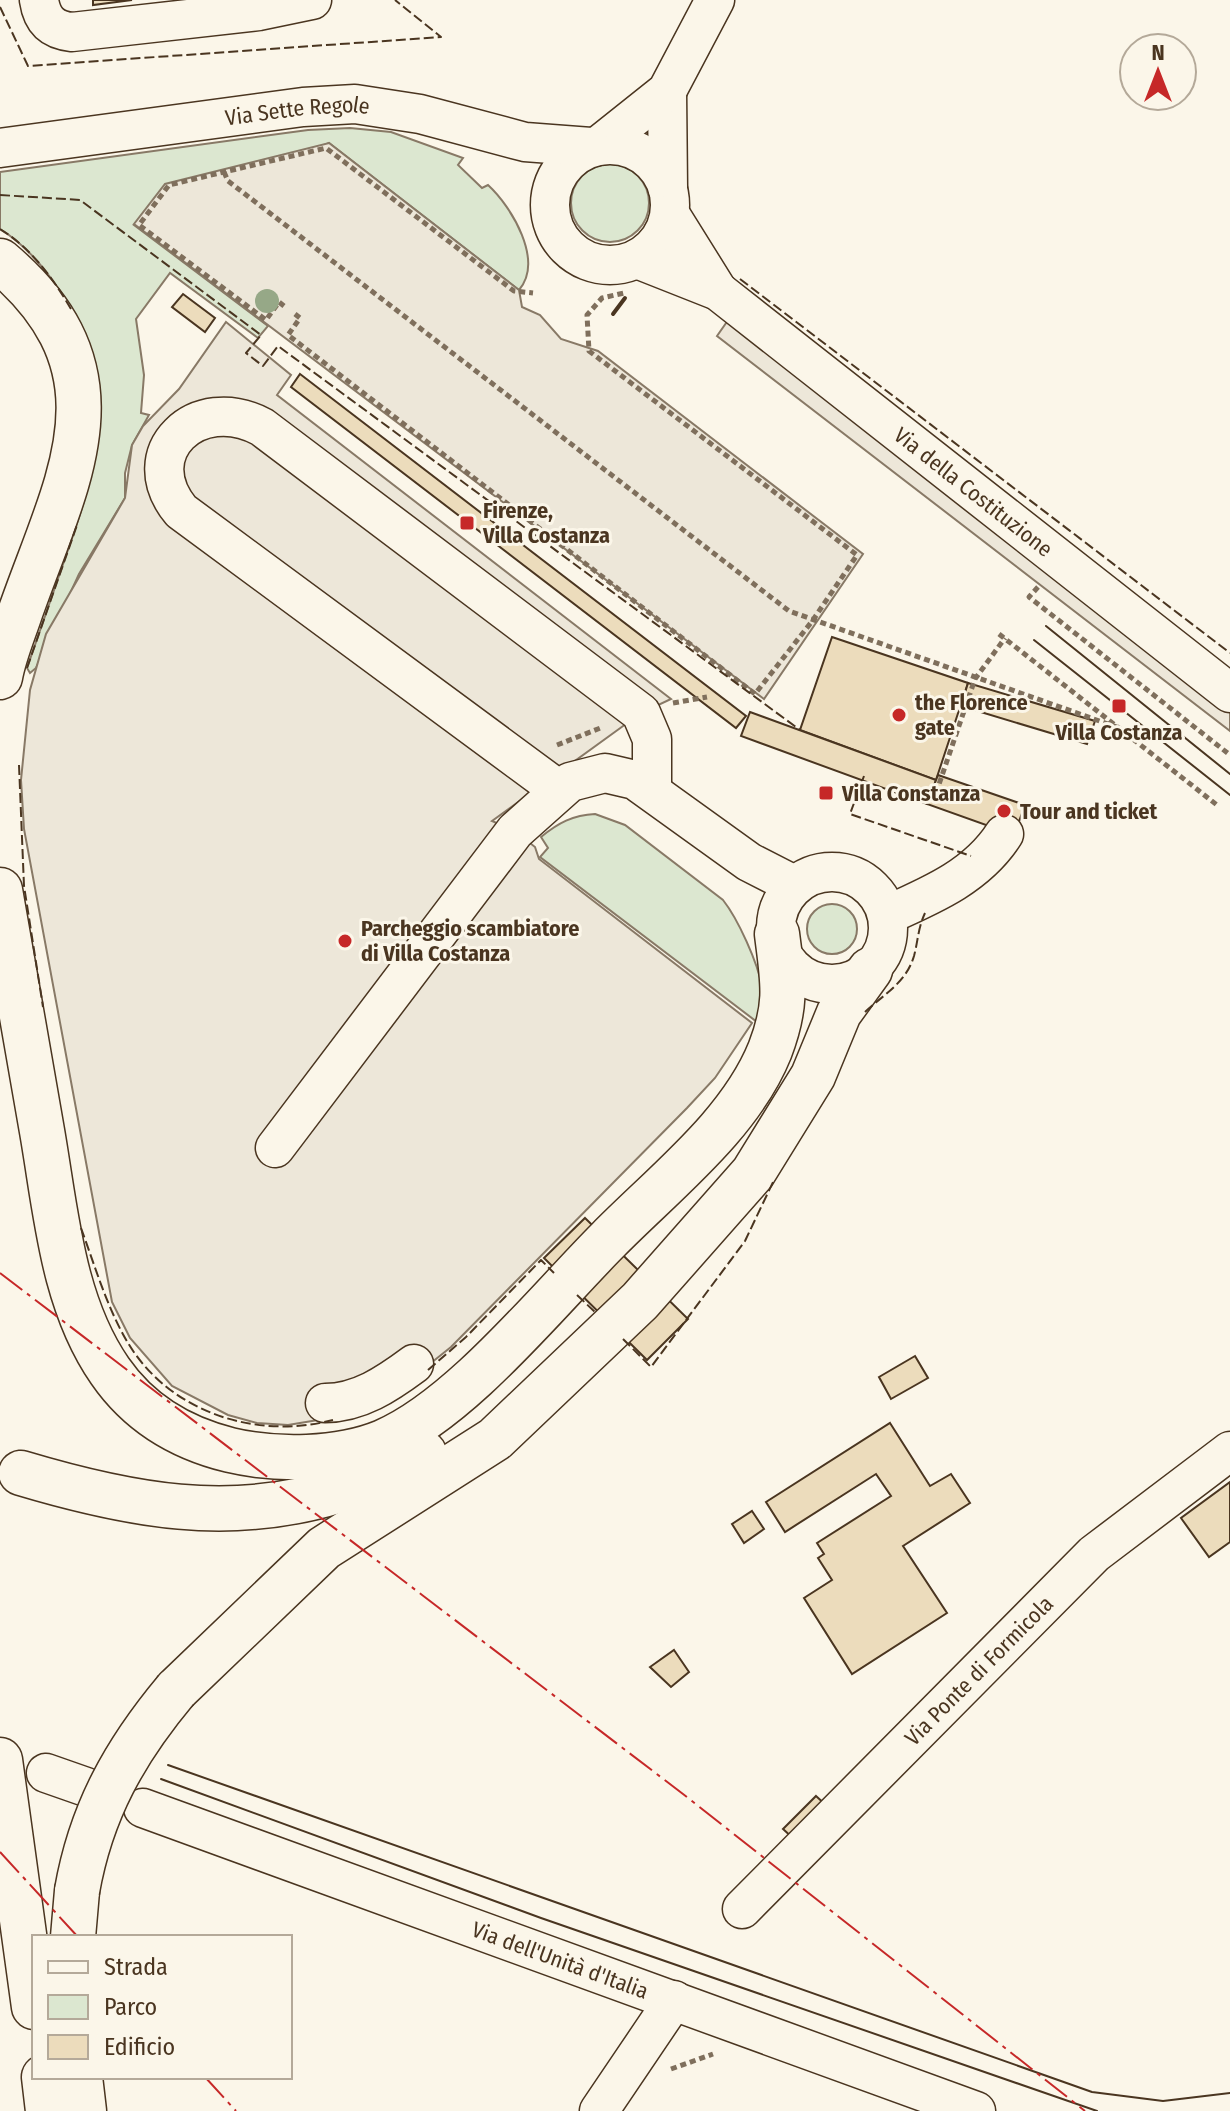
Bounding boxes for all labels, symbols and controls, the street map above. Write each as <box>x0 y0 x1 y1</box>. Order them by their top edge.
north arrow <box>1118 32 1198 112</box>
text: N <box>1151 39 1165 66</box>
street label: Via Sette Regole <box>223 90 372 131</box>
street label: Via della Costituzione <box>889 421 1058 562</box>
place label: Firenze, Villa Costanza <box>482 497 610 549</box>
marker: Firenze, Villa Costanza <box>458 514 476 532</box>
place label: the Florence gate <box>915 689 1028 741</box>
marker: Villa Costanza <box>1110 697 1128 715</box>
marker: the Florence gate <box>890 706 908 724</box>
place label: Villa Costanza <box>1054 719 1183 746</box>
place label: Villa Constanza <box>841 780 981 807</box>
marker: Villa Constanza <box>817 784 835 802</box>
place label: Tour and ticket <box>1020 798 1157 825</box>
marker: Tour and ticket <box>995 802 1013 820</box>
place label: Parcheggio scambiatore di Villa Costanza <box>361 915 579 967</box>
marker: Parcheggio scambiatore di Villa Costanza <box>336 932 354 950</box>
street label: Via Ponte di Formicola <box>899 1590 1059 1751</box>
street label: Via dell'Unità d'Italia <box>468 1915 652 2004</box>
legend <box>32 1935 292 2079</box>
text: Strada <box>104 1953 168 1981</box>
text: Parco <box>104 1993 157 2021</box>
text: Edificio <box>104 2033 175 2061</box>

